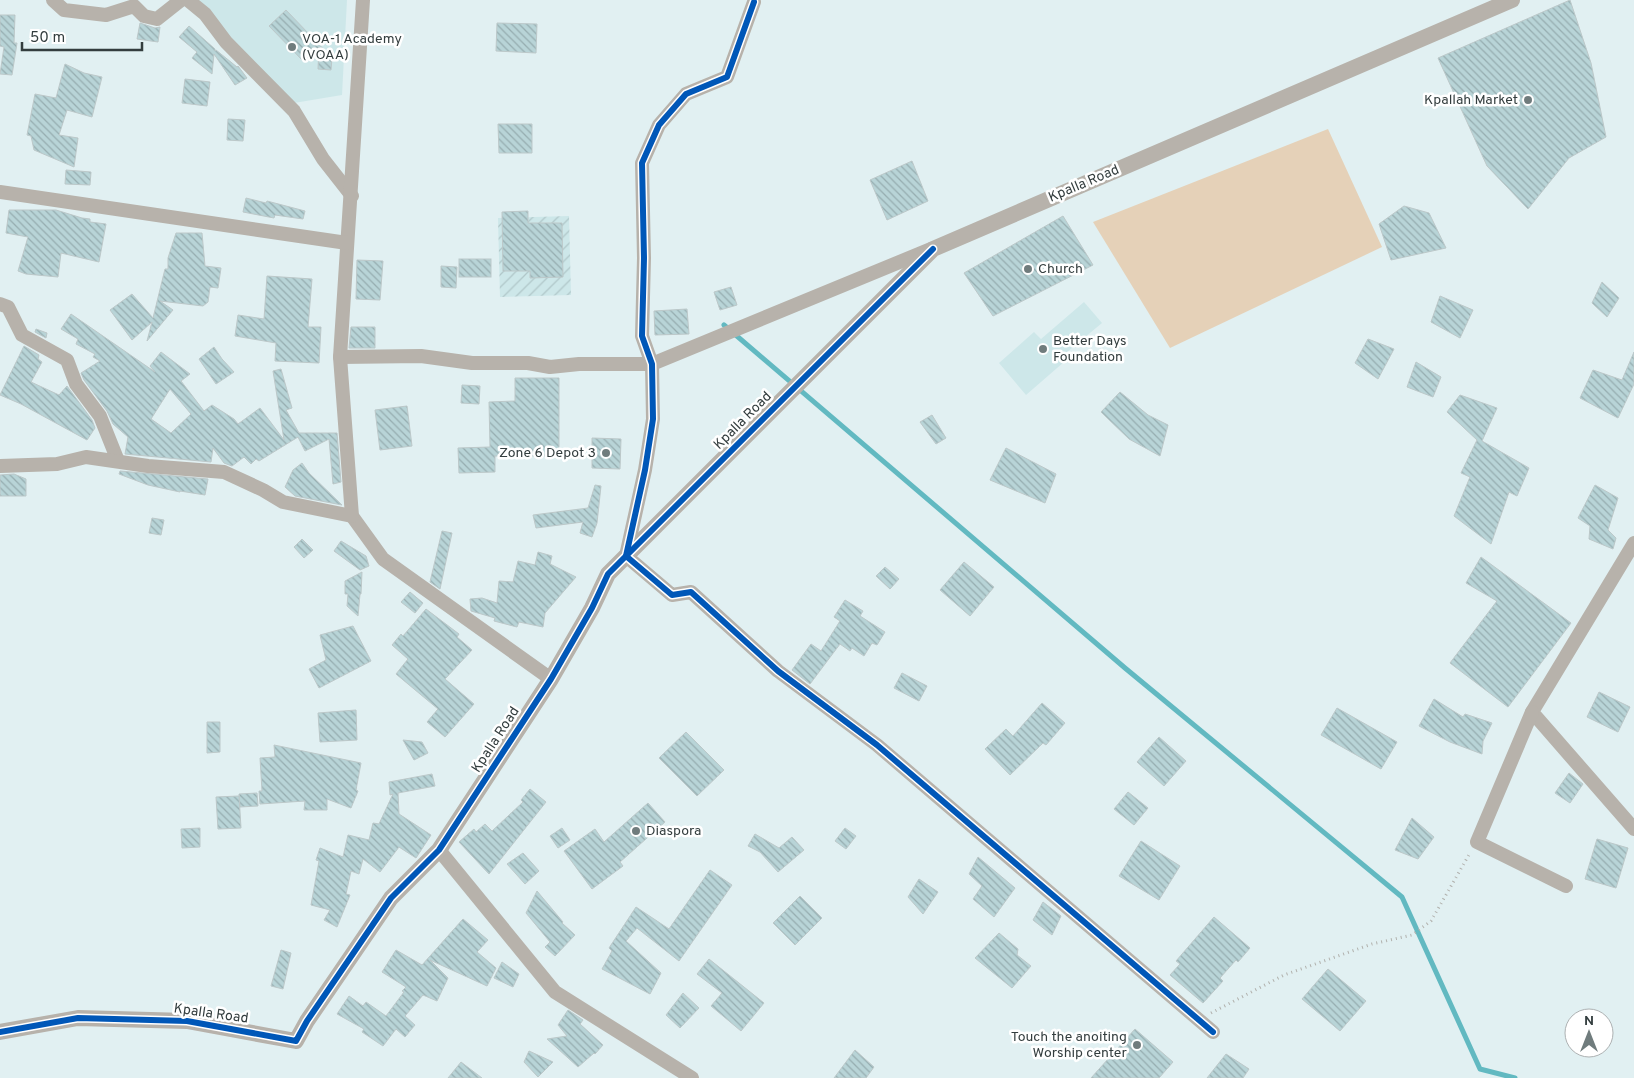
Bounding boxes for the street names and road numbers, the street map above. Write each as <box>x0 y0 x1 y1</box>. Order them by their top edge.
street label: Kpalla Road <box>1046 161 1122 207</box>
street label: Kpalla Road <box>710 388 776 454</box>
street label: Kpalla Road <box>468 704 524 776</box>
street label: Kpalla Road <box>173 1000 249 1028</box>

